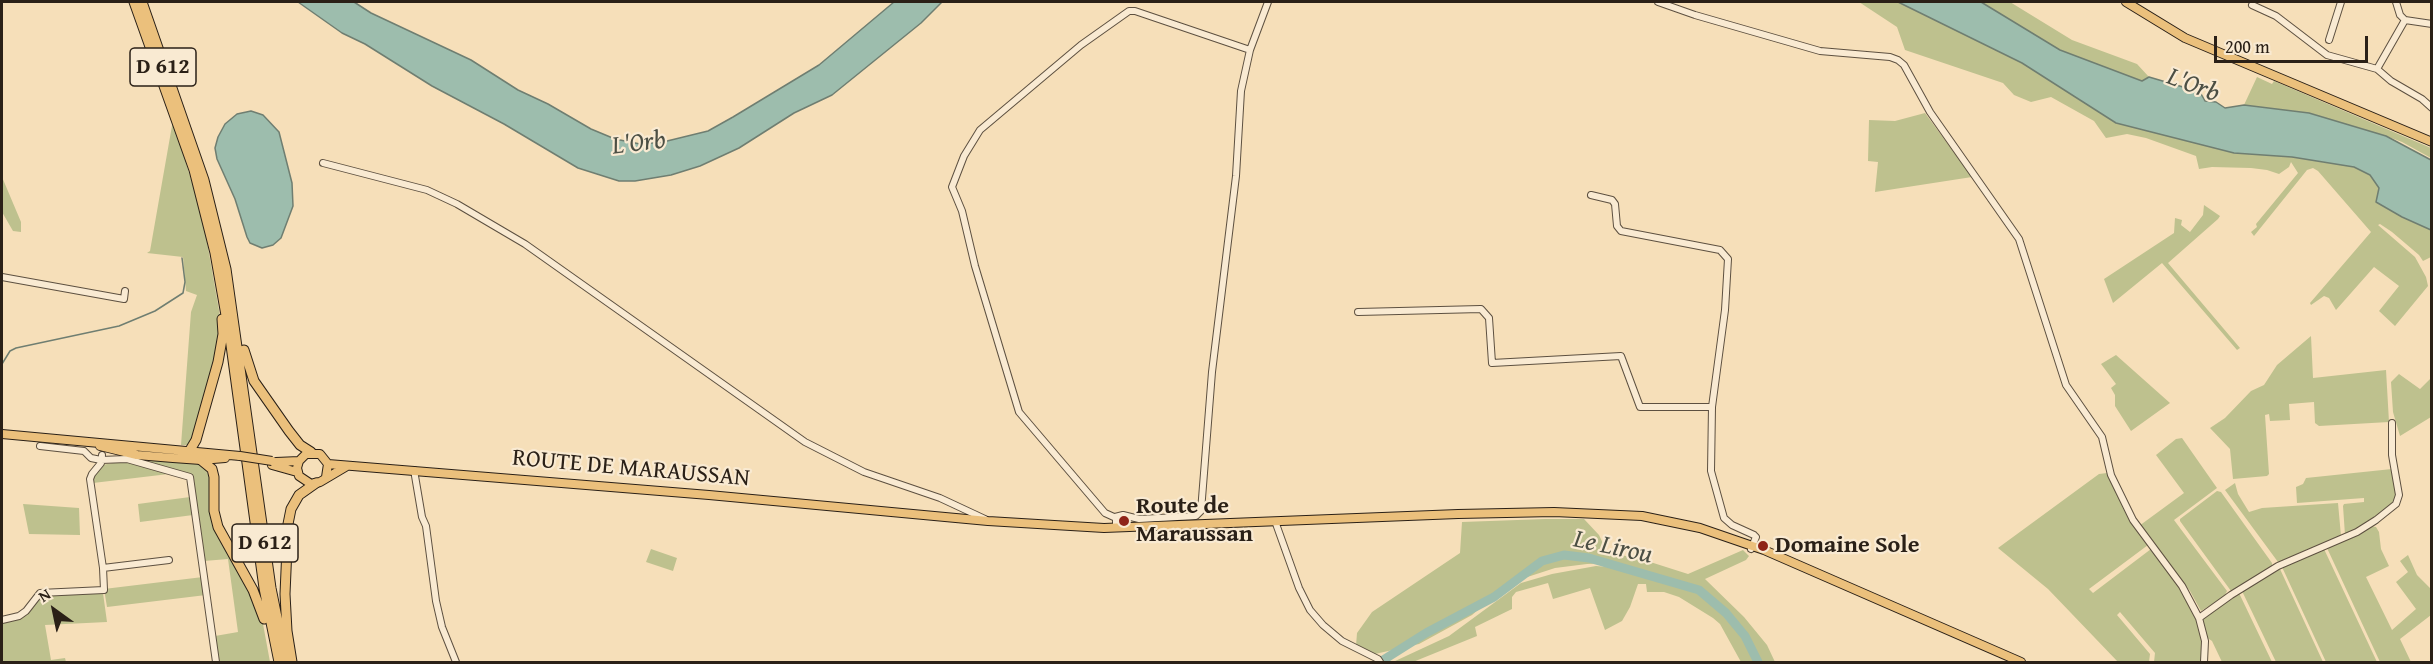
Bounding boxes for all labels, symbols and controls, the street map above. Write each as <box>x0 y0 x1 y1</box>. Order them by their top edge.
scale bar <box>2217 24 2372 62</box>
text: 200 m <box>2225 33 2270 60</box>
road number: D 612 <box>130 48 196 86</box>
water label: L'Orb <box>2162 62 2224 110</box>
water label: L'Orb <box>610 125 668 163</box>
street label: ROUTE DE MARAUSSAN <box>511 444 751 494</box>
place label: Route de Maraussan <box>1136 493 1253 549</box>
marker: Route de Maraussan <box>1117 514 1131 528</box>
road number: D 612 <box>232 524 298 562</box>
water label: Le Lirou <box>1571 524 1655 572</box>
place label: Domaine Sole <box>1775 532 1920 560</box>
marker: Domaine Sole <box>1756 539 1770 553</box>
north arrow <box>24 580 84 640</box>
text: N <box>33 582 55 608</box>

